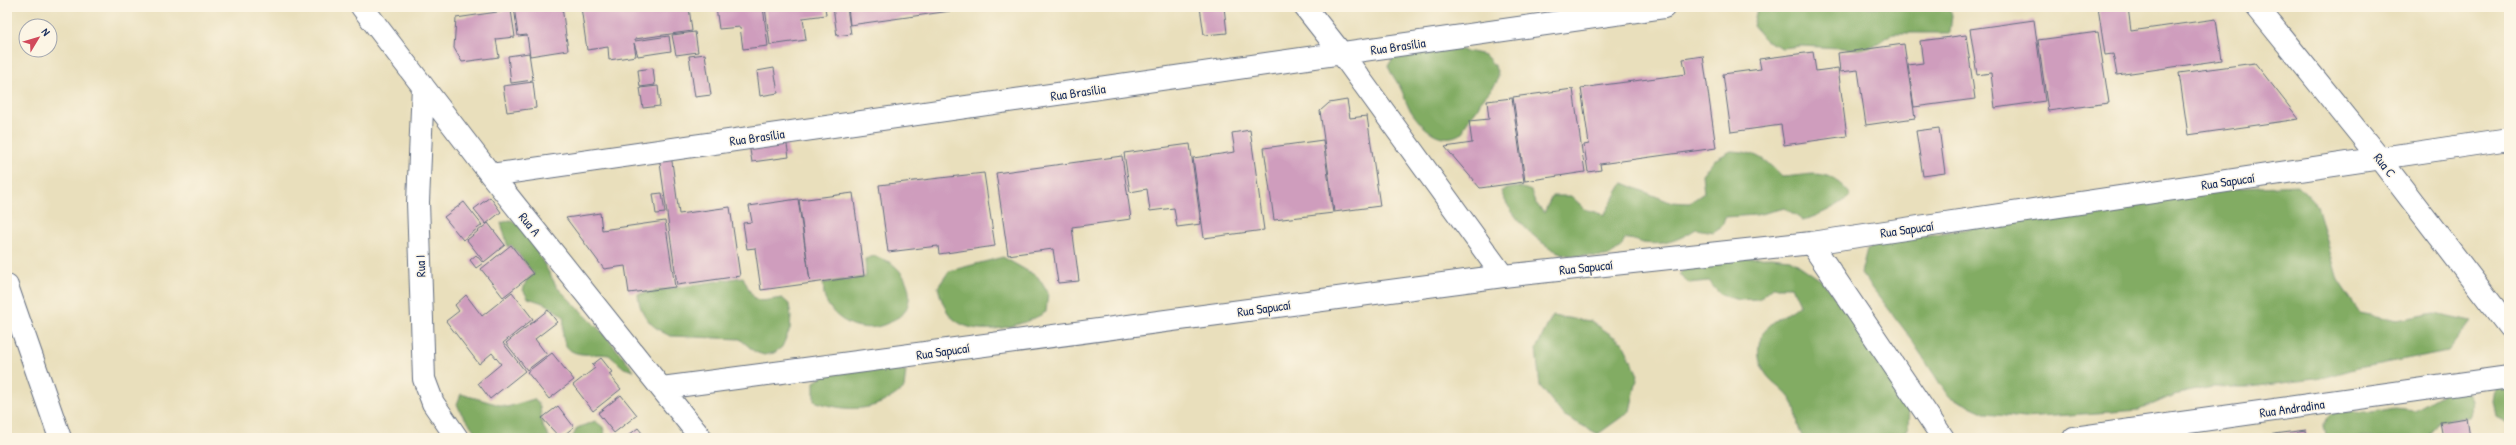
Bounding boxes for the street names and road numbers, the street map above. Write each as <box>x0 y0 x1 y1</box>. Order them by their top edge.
street label: Rua Brasília <box>1369 33 1427 59</box>
street label: Rua Brasília <box>1049 79 1107 105</box>
street label: Rua Brasília <box>728 124 786 150</box>
street label: Rua C <box>2370 149 2400 181</box>
street label: Rua Sapucaí <box>2200 168 2256 194</box>
street label: Rua A <box>515 208 545 240</box>
street label: Rua Sapucaí <box>1879 216 1935 242</box>
street label: Rua I <box>411 255 429 277</box>
street label: Rua Sapucaí <box>1558 255 1614 279</box>
street label: Rua Sapucaí <box>1236 295 1292 321</box>
street label: Rua Sapucaí <box>915 338 971 364</box>
street label: Rua Andradina <box>2258 395 2326 421</box>

